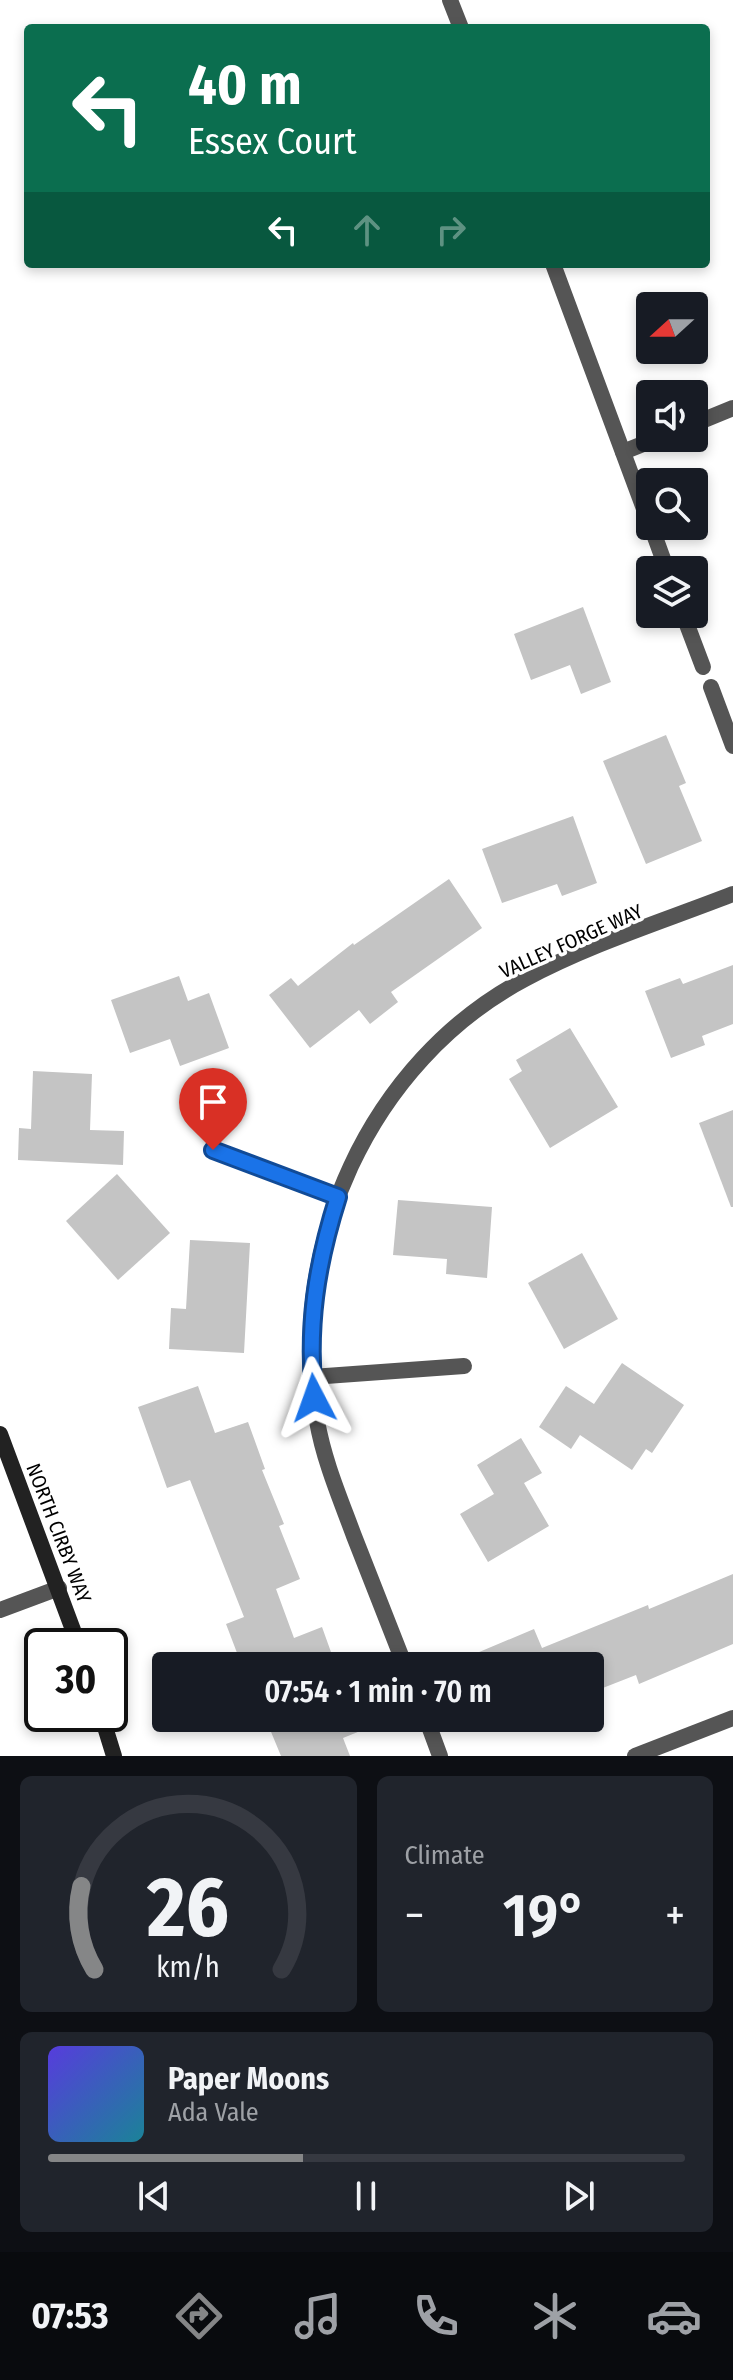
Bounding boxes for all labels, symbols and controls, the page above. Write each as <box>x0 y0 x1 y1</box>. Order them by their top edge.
text: 40 m <box>188 52 302 119</box>
icon: left <box>56 56 160 160</box>
text: Essex Court <box>188 120 356 164</box>
icon: left <box>261 208 305 252</box>
icon: ahead <box>345 208 389 252</box>
icon: right <box>429 208 473 252</box>
north arrow <box>636 292 708 364</box>
map controls <box>636 292 708 628</box>
button: sound <box>636 380 708 452</box>
button: search <box>636 468 708 540</box>
button: layers <box>636 556 708 628</box>
street label: VALLEY FORGE WAY <box>496 899 646 983</box>
pin <box>179 1068 247 1150</box>
icon: arrive <box>191 1080 235 1124</box>
position arrow <box>272 1356 356 1440</box>
street label: NORTH CIRBY WAY <box>21 1460 97 1606</box>
speed limit sign: 30 <box>24 1628 128 1732</box>
text: 07:54 · 1 min · 70 m <box>264 1674 492 1710</box>
text: Climate <box>405 1840 485 1871</box>
text: 26 <box>146 1858 229 1958</box>
text: 19° <box>503 1880 586 1952</box>
text: − <box>405 1889 424 1942</box>
text: + <box>665 1889 685 1942</box>
text: km/h <box>156 1950 220 1985</box>
text: Paper Moons <box>168 2061 329 2097</box>
text: Ada Vale <box>168 2097 259 2128</box>
icon: previous <box>132 2174 176 2218</box>
icon: pause <box>344 2174 388 2218</box>
icon: next <box>557 2174 601 2218</box>
icon: directions <box>171 2288 227 2344</box>
icon: music <box>290 2288 346 2344</box>
icon: phone <box>408 2288 464 2344</box>
icon: climate <box>527 2288 583 2344</box>
icon: car <box>646 2288 702 2344</box>
text: 07:53 <box>31 2294 109 2338</box>

